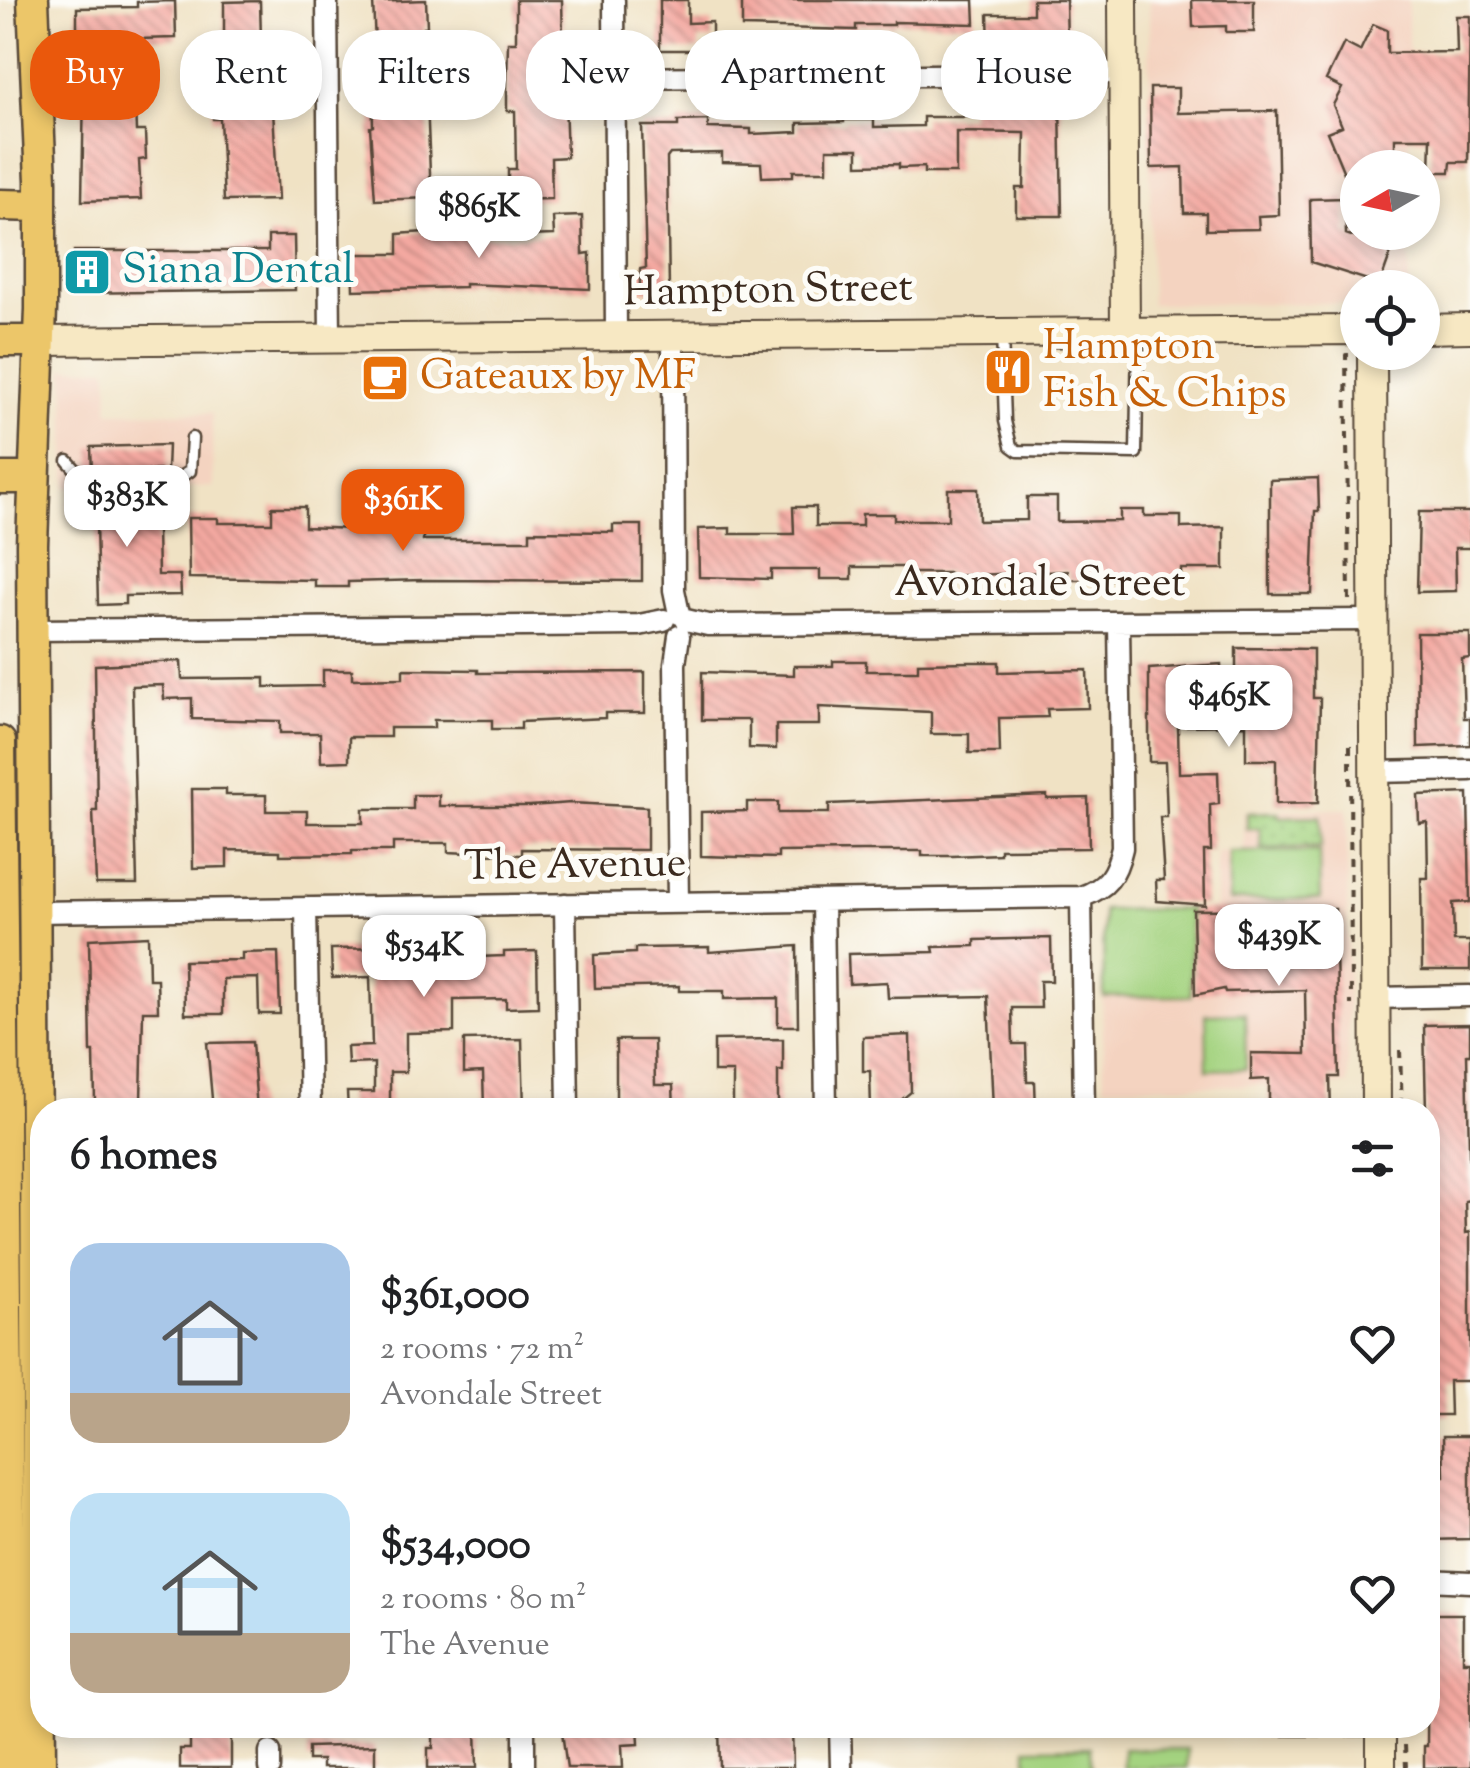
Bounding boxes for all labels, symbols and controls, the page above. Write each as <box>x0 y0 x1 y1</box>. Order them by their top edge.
chip: Buy <box>30 30 160 120</box>
chip: Rent <box>180 30 322 120</box>
chip: Filters <box>342 30 506 120</box>
chip: New <box>526 30 665 120</box>
chip: Apartment <box>685 30 921 120</box>
chip: House <box>941 30 1108 120</box>
north arrow <box>1340 150 1440 250</box>
map controls <box>1340 150 1440 370</box>
pin: $865K <box>409 176 549 261</box>
text: $865K <box>437 185 521 231</box>
place label: Siana Dental <box>122 242 354 302</box>
building icon: Siana Dental <box>61 246 113 298</box>
street label: Hampton Street <box>623 259 913 325</box>
button: locate <box>1340 270 1440 370</box>
place label: Hampton Fish & Chips <box>1043 318 1286 426</box>
restaurant icon: Hampton Fish & Chips <box>982 346 1034 398</box>
place label: Gateaux by MF <box>420 348 696 408</box>
cafe icon: Gateaux by MF <box>359 352 411 404</box>
pin: $383K <box>57 465 197 550</box>
pin: $361K <box>333 469 473 554</box>
text: $383K <box>86 474 168 520</box>
text: $361K <box>363 478 443 524</box>
street label: Avondale Street <box>894 555 1186 615</box>
pin: $465K <box>1159 665 1299 750</box>
text: $465K <box>1188 674 1270 720</box>
street label: The Avenue <box>463 835 687 899</box>
pin: $439K <box>1209 904 1349 989</box>
text: $439K <box>1237 913 1321 959</box>
pin: $534K <box>354 915 494 1000</box>
text: $534K <box>384 924 464 970</box>
text: 6 homes <box>70 1128 217 1188</box>
icon: filters <box>1345 1131 1400 1186</box>
text: $361,000 <box>380 1267 530 1327</box>
icon: home <box>150 1283 270 1403</box>
icon: heart <box>1345 1316 1400 1371</box>
text: 2 rooms · 72 m² <box>380 1327 584 1373</box>
text: Avondale Street <box>380 1373 602 1419</box>
text: $534,000 <box>380 1517 531 1577</box>
icon: home <box>150 1533 270 1653</box>
icon: heart <box>1345 1566 1400 1621</box>
text: 2 rooms · 80 m² <box>380 1577 587 1623</box>
text: The Avenue <box>380 1623 550 1669</box>

